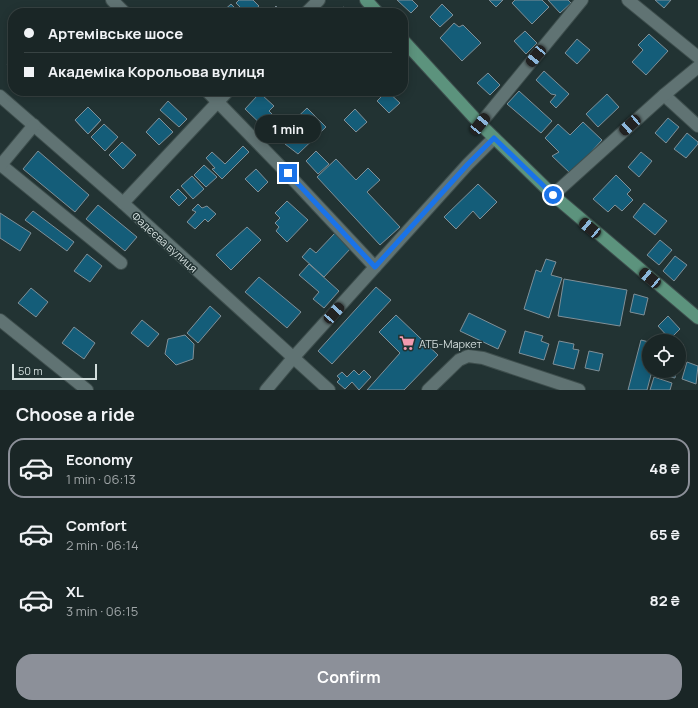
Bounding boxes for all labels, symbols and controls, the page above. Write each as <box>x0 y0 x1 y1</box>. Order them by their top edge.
text: Артемівське шосе <box>48 23 183 44</box>
car <box>524 43 548 69</box>
text: Академіка Корольова вулиця <box>48 61 265 82</box>
car <box>468 111 492 137</box>
car <box>617 113 643 137</box>
callout: 1 min <box>255 115 321 143</box>
text: 1 min <box>272 120 304 138</box>
route end <box>279 164 297 182</box>
route start <box>544 186 562 204</box>
street label: Фадєєва вулиця <box>129 208 201 276</box>
car <box>577 216 603 240</box>
car <box>637 266 663 290</box>
car <box>322 300 346 326</box>
supermarket icon: АТБ-Маркет <box>398 334 416 352</box>
map controls <box>642 334 686 378</box>
button: locate <box>642 334 686 378</box>
place label: АТБ-Маркет <box>419 336 483 351</box>
scale bar <box>12 362 97 381</box>
text: 50 m <box>18 363 43 378</box>
text: Choose a ride <box>16 402 135 426</box>
text: Economy <box>66 449 133 470</box>
icon: car <box>18 450 54 486</box>
text: 48 ₴ <box>649 458 680 479</box>
text: 1 min · 06:13 <box>66 470 136 488</box>
text: Comfort <box>66 515 127 536</box>
icon: car <box>18 516 54 552</box>
text: 65 ₴ <box>649 524 680 545</box>
text: 2 min · 06:14 <box>66 536 139 554</box>
text: XL <box>66 581 84 602</box>
icon: car <box>18 582 54 618</box>
text: 82 ₴ <box>649 590 680 611</box>
text: 3 min · 06:15 <box>66 602 138 620</box>
button: Confirm <box>16 654 682 700</box>

